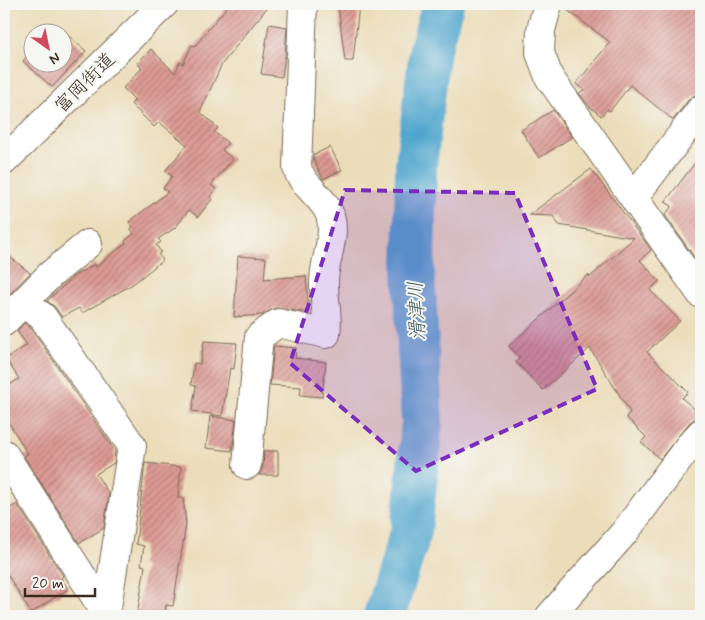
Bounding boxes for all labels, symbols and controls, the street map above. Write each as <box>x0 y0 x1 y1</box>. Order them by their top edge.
north arrow <box>22 22 72 72</box>
street label: 富岡街道 <box>49 47 121 119</box>
text: N <box>46 48 63 68</box>
water label: 滑津川 <box>402 280 433 342</box>
scale bar <box>25 565 95 597</box>
text: 20 m <box>32 574 64 594</box>

